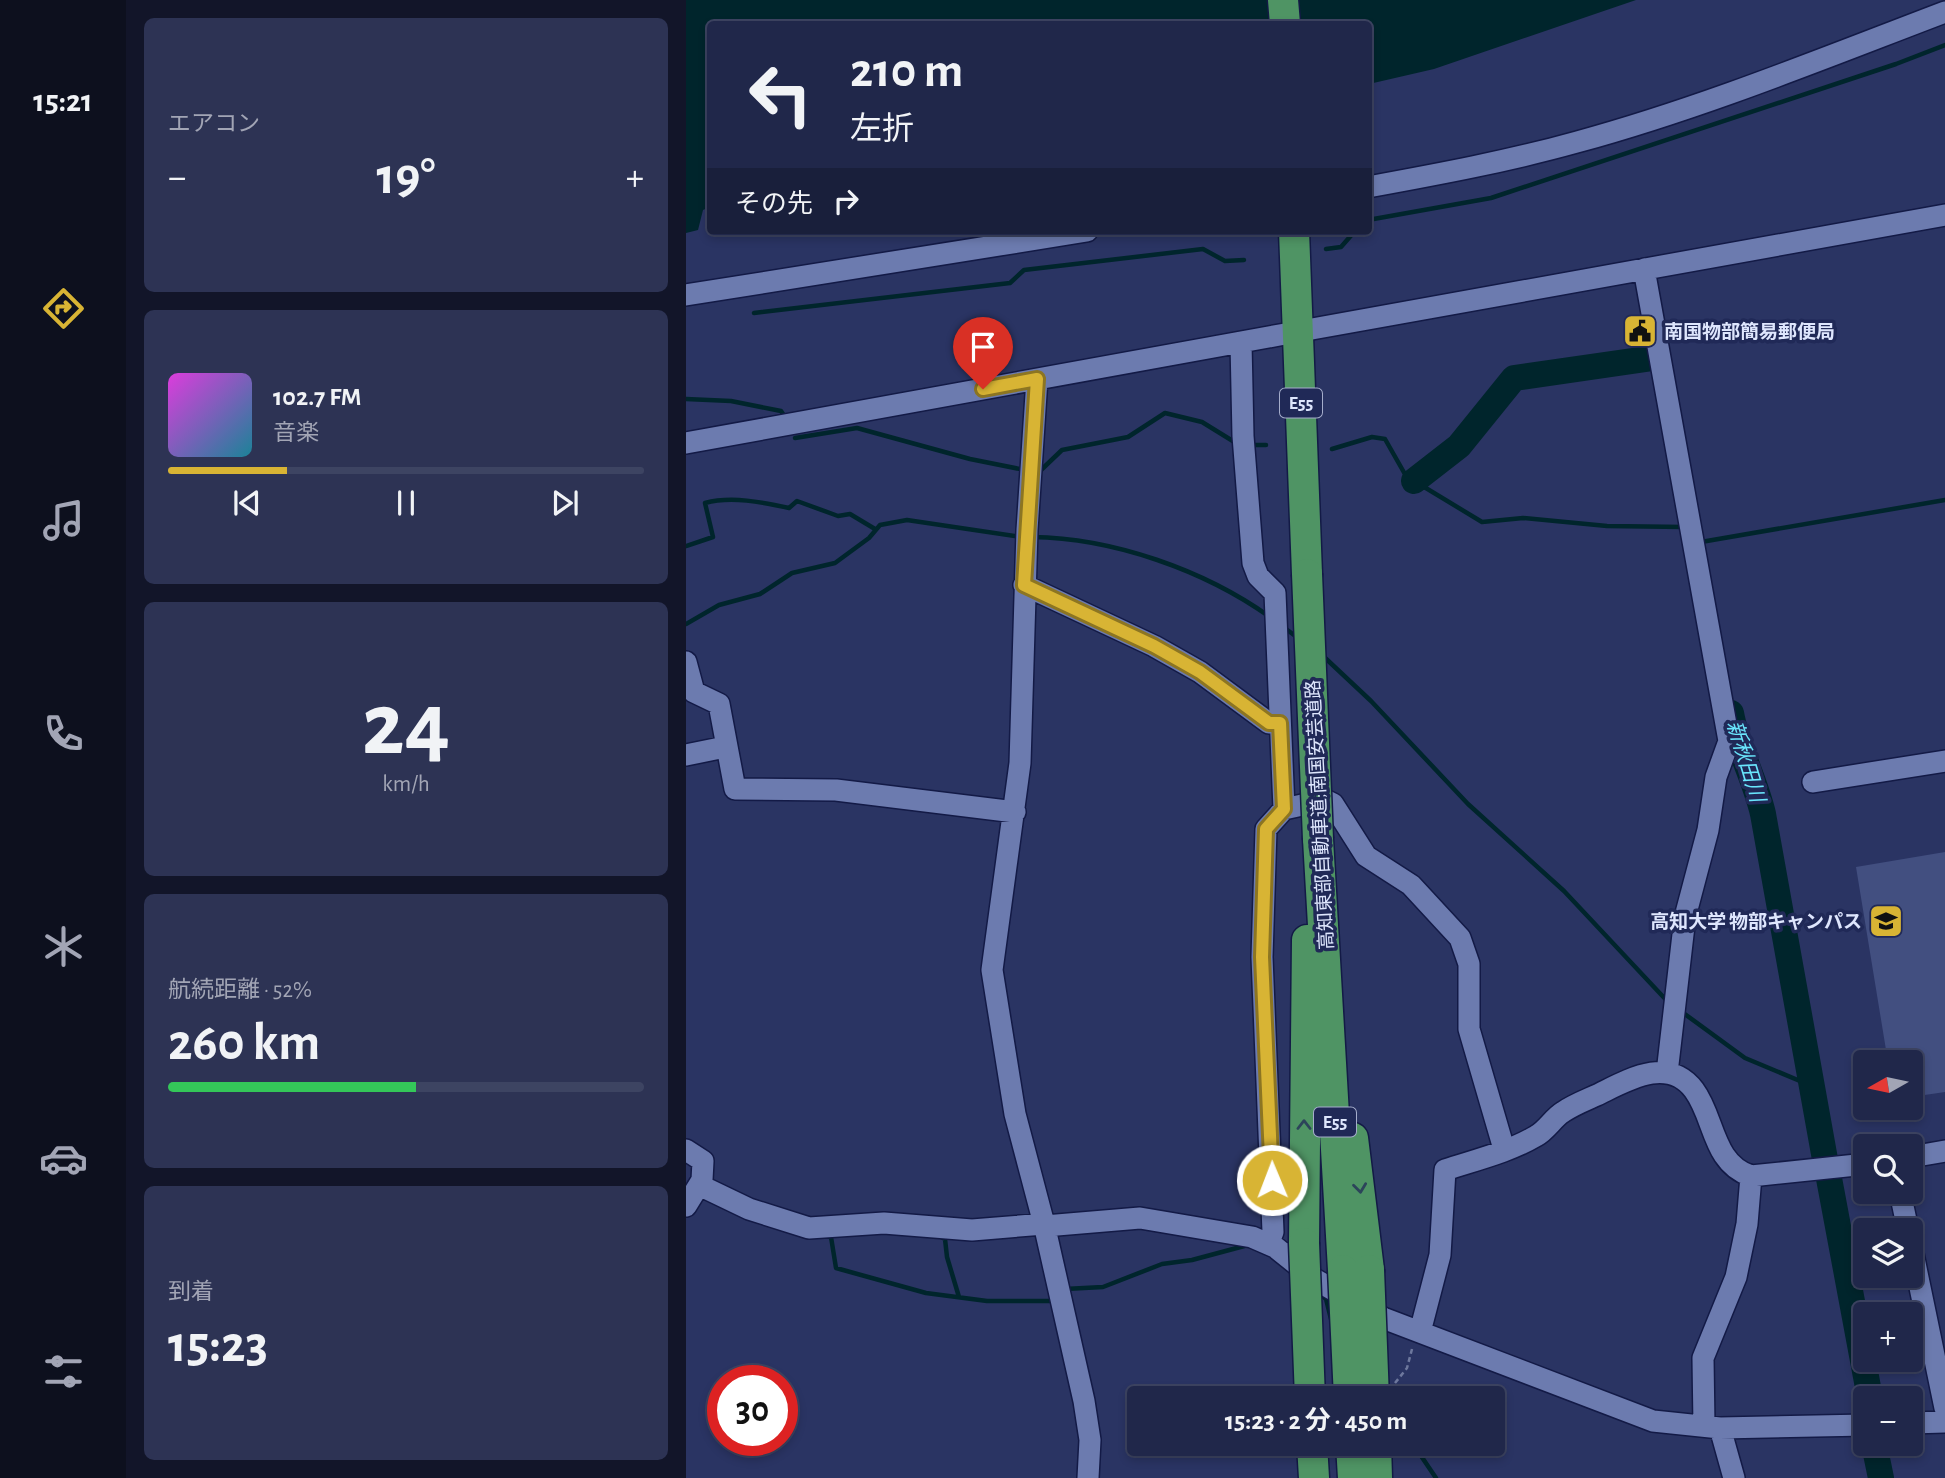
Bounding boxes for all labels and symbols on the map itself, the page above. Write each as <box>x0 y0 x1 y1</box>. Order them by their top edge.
public building icon: 南国物部簡易郵便局 <box>1621 312 1659 350</box>
pin <box>953 317 1013 389</box>
place label: 南国物部簡易郵便局 <box>1664 321 1835 342</box>
road number: E55 <box>1280 388 1322 418</box>
street label: 高知東部自動車道;南国安芸道路 <box>1303 679 1337 950</box>
water label: 新秋田川 <box>1723 718 1769 806</box>
school or university icon: 高知大学 物部キャンパス <box>1867 902 1905 940</box>
place label: 高知大学 物部キャンパス <box>1650 911 1862 932</box>
north arrow <box>1853 1050 1923 1120</box>
road number: E55 <box>1314 1107 1356 1136</box>
one-way arrow <box>1296 1120 1312 1130</box>
position arrow <box>1235 1143 1309 1217</box>
one-way arrow <box>1352 1182 1367 1194</box>
speed limit sign: 30 <box>707 1365 798 1456</box>

